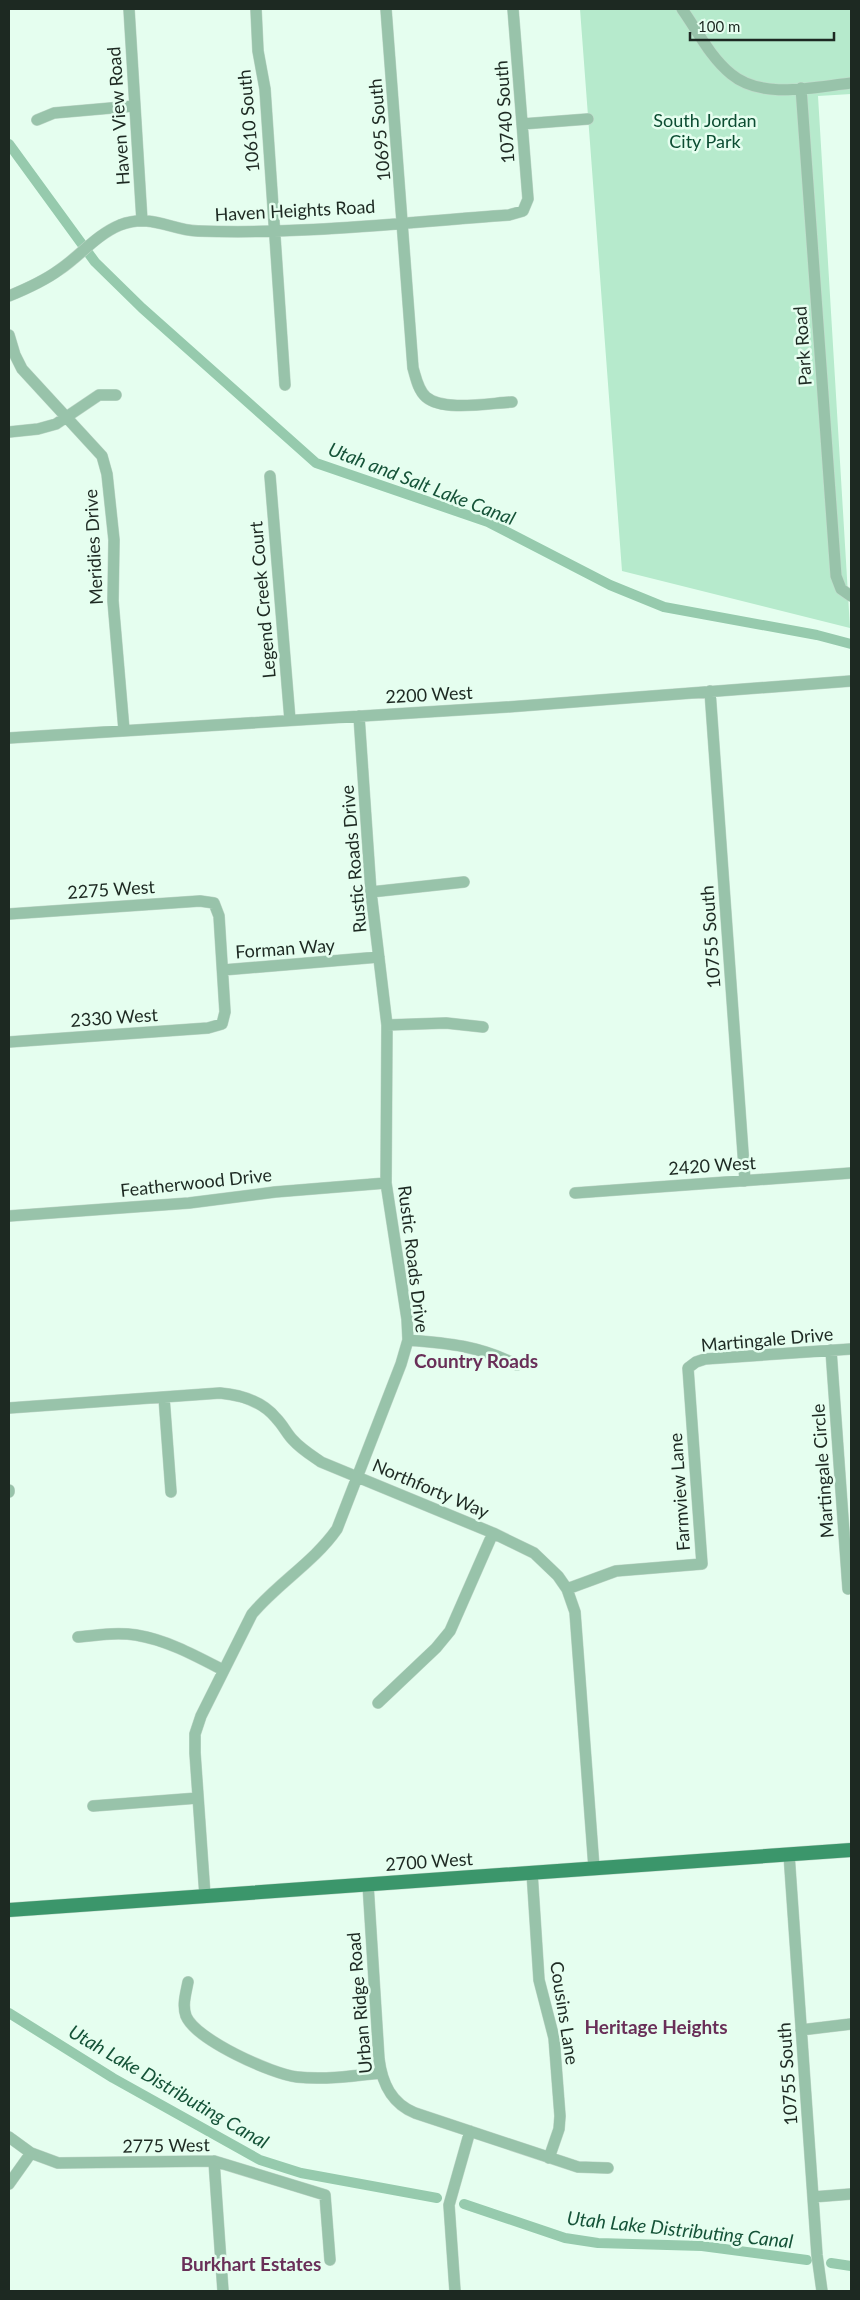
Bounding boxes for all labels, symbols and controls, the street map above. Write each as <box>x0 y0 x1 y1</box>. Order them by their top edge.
scale bar <box>690 10 834 42</box>
text: 100 m <box>698 17 740 35</box>
street label: Haven View Road <box>102 46 134 186</box>
street label: 10740 South <box>489 60 519 164</box>
street label: 10610 South <box>233 69 263 173</box>
street label: 10695 South <box>364 78 394 182</box>
park label: South Jordan City Park <box>653 109 757 152</box>
street label: Haven Heights Road <box>214 195 376 225</box>
street label: Park Road <box>788 305 816 387</box>
water label: Utah and Salt Lake Canal <box>325 437 519 529</box>
street label: Meridies Drive <box>79 488 107 606</box>
street label: Legend Creek Court <box>244 520 280 679</box>
street label: 2200 West <box>385 681 474 707</box>
street label: Rustic Roads Drive <box>336 784 370 934</box>
street label: 2275 West <box>67 875 156 903</box>
street label: 10755 South <box>695 885 725 989</box>
street label: Forman Way <box>234 933 336 962</box>
street label: 2330 West <box>70 1003 159 1031</box>
street label: 2420 West <box>668 1151 757 1179</box>
street label: Featherwood Drive <box>119 1163 273 1201</box>
street label: Rustic Roads Drive <box>394 1184 434 1334</box>
street label: Martingale Drive <box>700 1322 834 1356</box>
district label: Country Roads <box>414 1349 538 1372</box>
street label: Martingale Circle <box>806 1403 838 1539</box>
street label: Farmview Lane <box>664 1432 694 1552</box>
street label: Northforty Way <box>369 1454 493 1523</box>
street label: 2700 West <box>385 1847 474 1875</box>
street label: Urban Ridge Road <box>342 1931 376 2075</box>
street label: Cousins Lane <box>546 1960 584 2066</box>
district label: Heritage Heights <box>584 2015 728 2038</box>
water label: Utah Lake Distributing Canal <box>65 2019 273 2153</box>
street label: 10755 South <box>772 2022 802 2126</box>
street label: 2775 West <box>122 2133 210 2157</box>
water label: Utah Lake Distributing Canal <box>566 2206 794 2252</box>
district label: Burkhart Estates <box>181 2252 321 2275</box>

